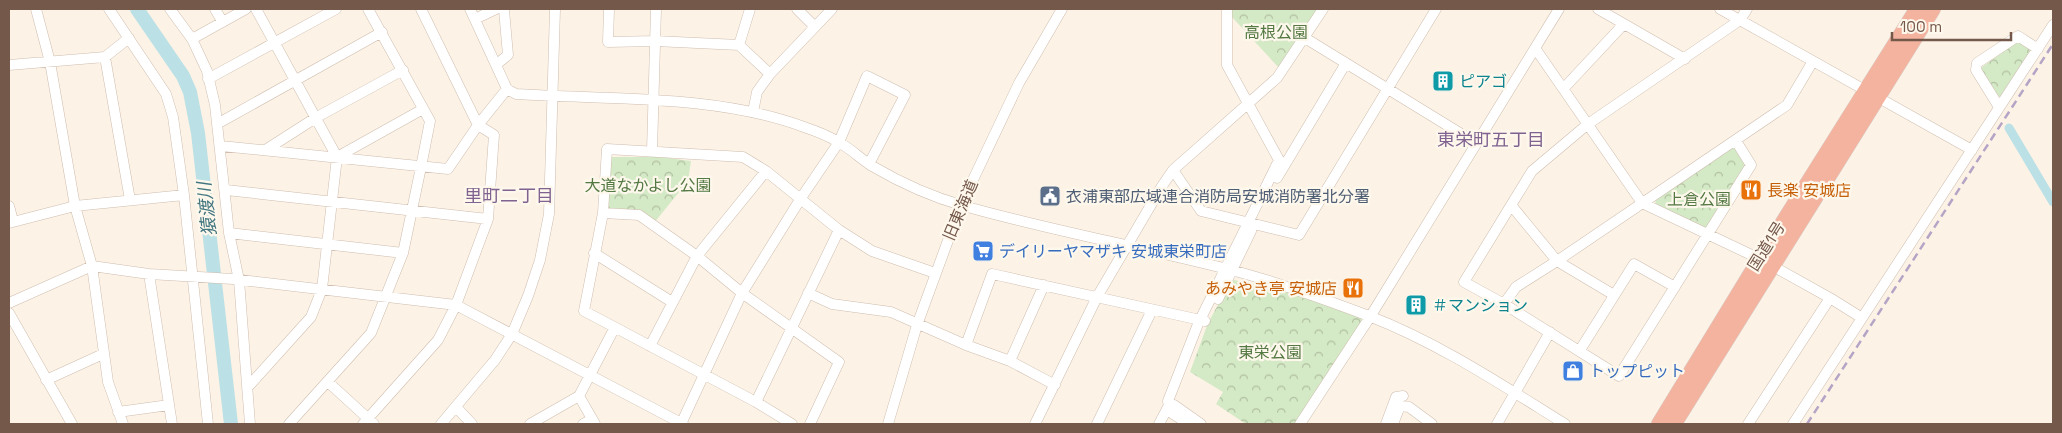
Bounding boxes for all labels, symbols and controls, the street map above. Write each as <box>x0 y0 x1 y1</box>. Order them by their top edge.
scale bar <box>1892 10 2011 42</box>
text: 100 m <box>1900 17 1942 36</box>
park label: 高根公園 <box>1244 22 1308 43</box>
building icon: ピアゴ <box>1431 69 1455 93</box>
place label: ピアゴ <box>1459 71 1507 92</box>
district label: 東栄町五丁目 <box>1437 128 1545 151</box>
park label: 大道なかよし公園 <box>584 175 712 196</box>
street label: 旧東海道 <box>938 177 983 244</box>
restaurant icon: 長楽 安城店 <box>1739 178 1763 202</box>
water label: 猿渡川 <box>192 179 221 237</box>
place label: 長楽 安城店 <box>1767 180 1851 201</box>
district label: 里町二丁目 <box>464 184 554 207</box>
public building icon: 衣浦東部広域連合消防局安城消防署北分署 <box>1038 184 1062 208</box>
place label: 衣浦東部広域連合消防局安城消防署北分署 <box>1066 186 1370 207</box>
park label: 上倉公園 <box>1667 189 1731 210</box>
street label: 国道1号 <box>1743 218 1790 275</box>
supermarket icon: デイリーヤマザキ 安城東栄町店 <box>971 239 995 263</box>
place label: デイリーヤマザキ 安城東栄町店 <box>999 241 1227 262</box>
restaurant icon: あみやき亭 安城店 <box>1341 276 1365 300</box>
place label: あみやき亭 安城店 <box>1205 278 1337 299</box>
building icon: ＃マンション <box>1404 293 1428 317</box>
place label: ＃マンション <box>1432 295 1528 316</box>
park label: 東栄公園 <box>1238 342 1302 363</box>
shop icon: トップピット <box>1561 359 1585 383</box>
place label: トップピット <box>1589 361 1685 382</box>

